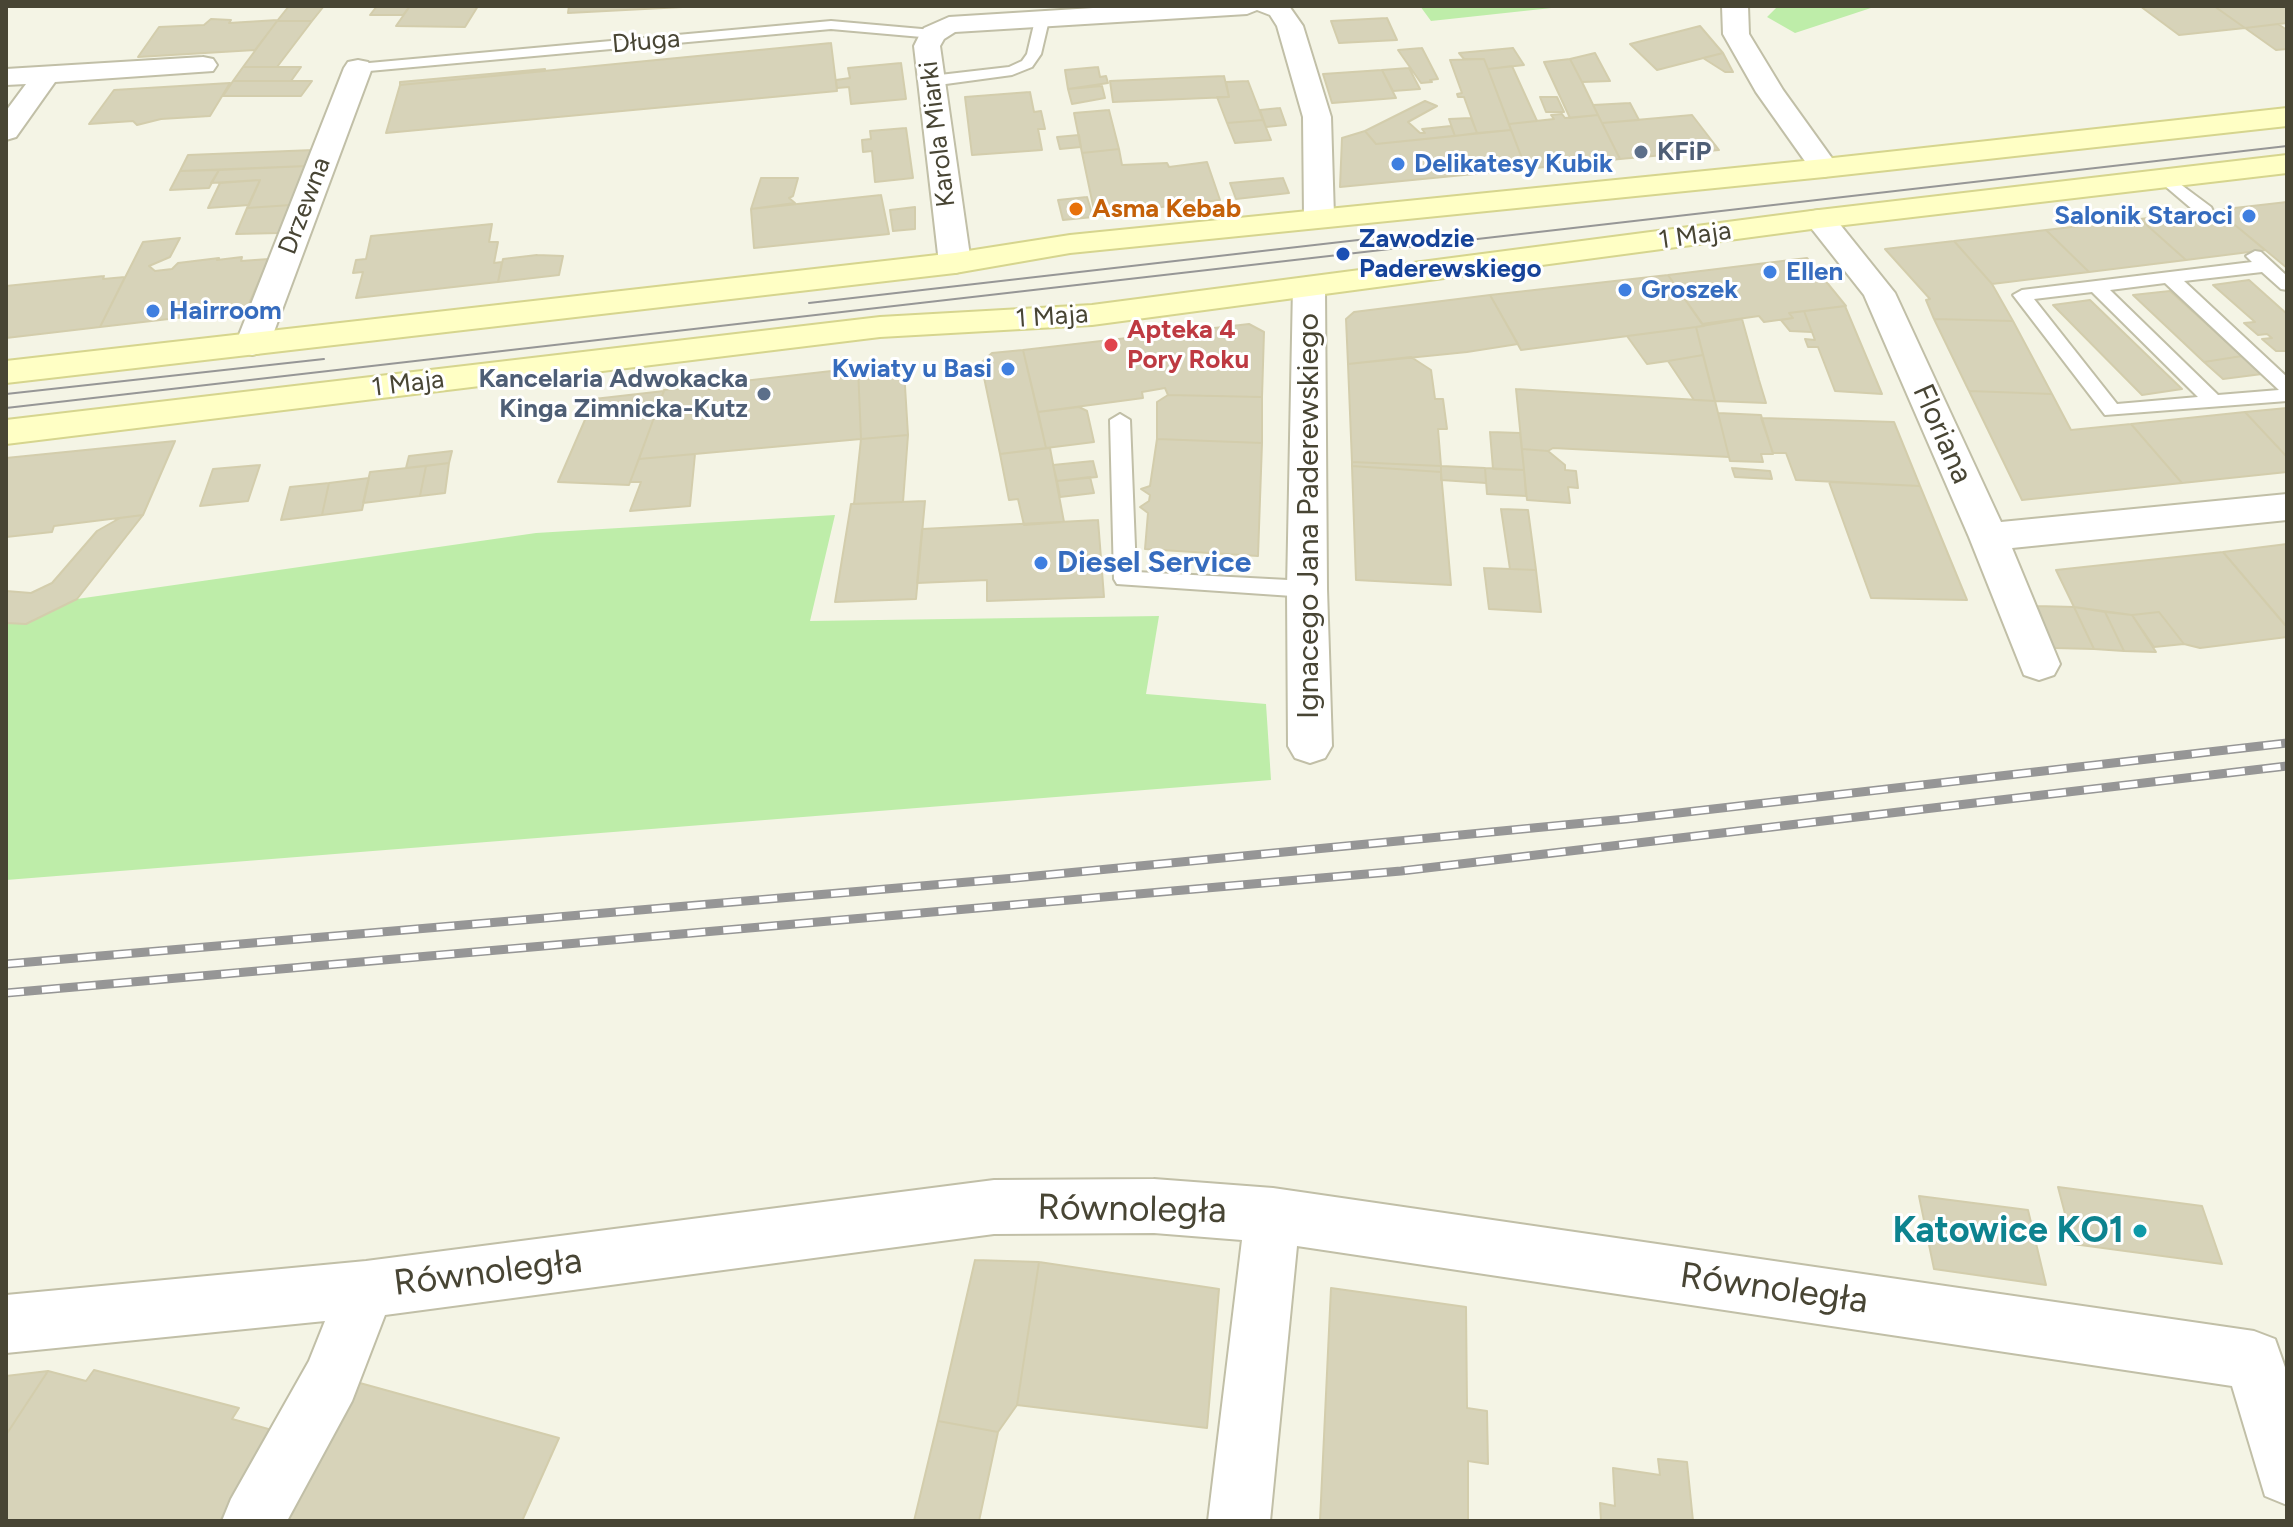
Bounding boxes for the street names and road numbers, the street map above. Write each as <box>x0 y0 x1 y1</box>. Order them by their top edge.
street label: Długa <box>611 23 681 61</box>
street label: Karola Miarki <box>914 59 962 209</box>
street label: Drzewna <box>272 153 338 259</box>
street label: 1 Maja <box>1657 215 1733 257</box>
street label: 1 Maja <box>1015 299 1089 335</box>
street label: Ignacego Jana Paderewskiego <box>1291 313 1327 719</box>
street label: 1 Maja <box>370 364 446 404</box>
street label: Floriana <box>1904 379 1980 489</box>
street label: Równoległa <box>1037 1187 1227 1233</box>
street label: Równoległa <box>391 1240 585 1306</box>
street label: Równoległa <box>1677 1254 1871 1324</box>

